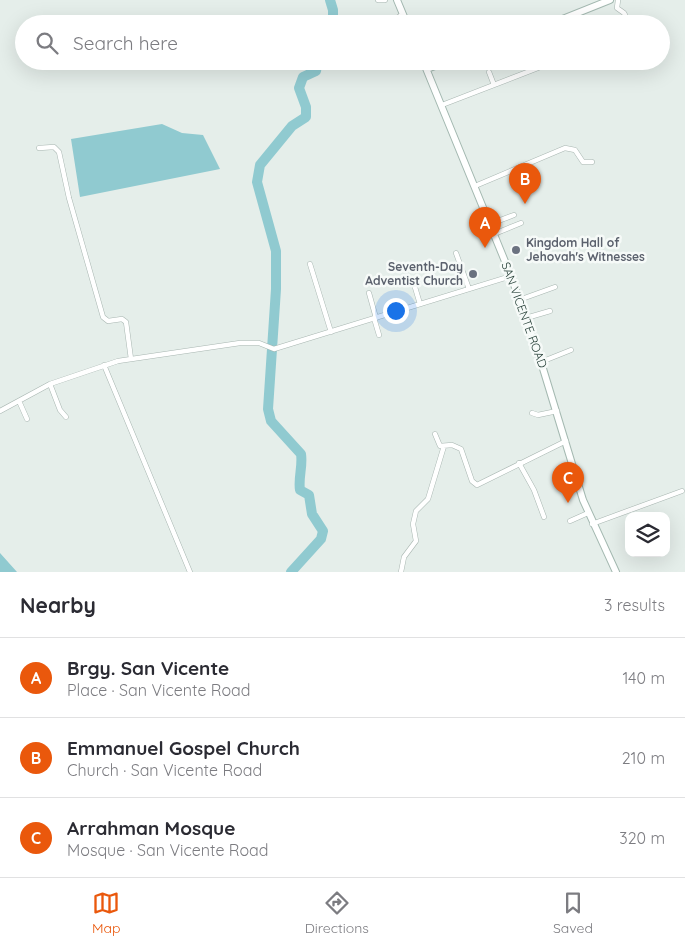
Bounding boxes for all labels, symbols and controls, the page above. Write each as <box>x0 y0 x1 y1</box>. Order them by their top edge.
search box <box>15 15 670 70</box>
icon: search <box>33 29 61 57</box>
text: Search here <box>73 31 178 55</box>
pin: B <box>509 163 541 204</box>
pin: A <box>469 207 501 248</box>
place label: Kingdom Hall of Jehovah's Witnesses <box>526 235 645 264</box>
marker: Kingdom Hall of Jehovah's Witnesses <box>510 244 522 256</box>
place label: Seventh-Day Adventist Church <box>365 259 463 288</box>
street label: SAN VICENTE ROAD <box>498 260 551 370</box>
marker: Seventh-Day Adventist Church <box>467 268 479 280</box>
your location <box>383 298 409 324</box>
pin: C <box>552 462 584 503</box>
map controls <box>625 512 670 557</box>
button: layers <box>625 512 670 557</box>
text: Nearby <box>20 592 96 618</box>
text: 3 results <box>604 595 665 615</box>
text: Brgy. San Vicente <box>67 656 229 680</box>
text: A <box>31 668 41 688</box>
text: 140 m <box>622 668 665 688</box>
text: Place · San Vicente Road <box>67 680 251 700</box>
text: Emmanuel Gospel Church <box>67 736 300 760</box>
text: B <box>31 748 41 768</box>
text: 210 m <box>622 748 665 768</box>
text: Church · San Vicente Road <box>67 760 262 780</box>
text: Arrahman Mosque <box>67 816 235 840</box>
text: C <box>31 828 41 848</box>
text: 320 m <box>619 828 665 848</box>
text: Mosque · San Vicente Road <box>67 840 269 860</box>
tab: Map <box>92 889 121 937</box>
tab: Directions <box>305 889 369 937</box>
tab: Saved <box>553 889 593 937</box>

